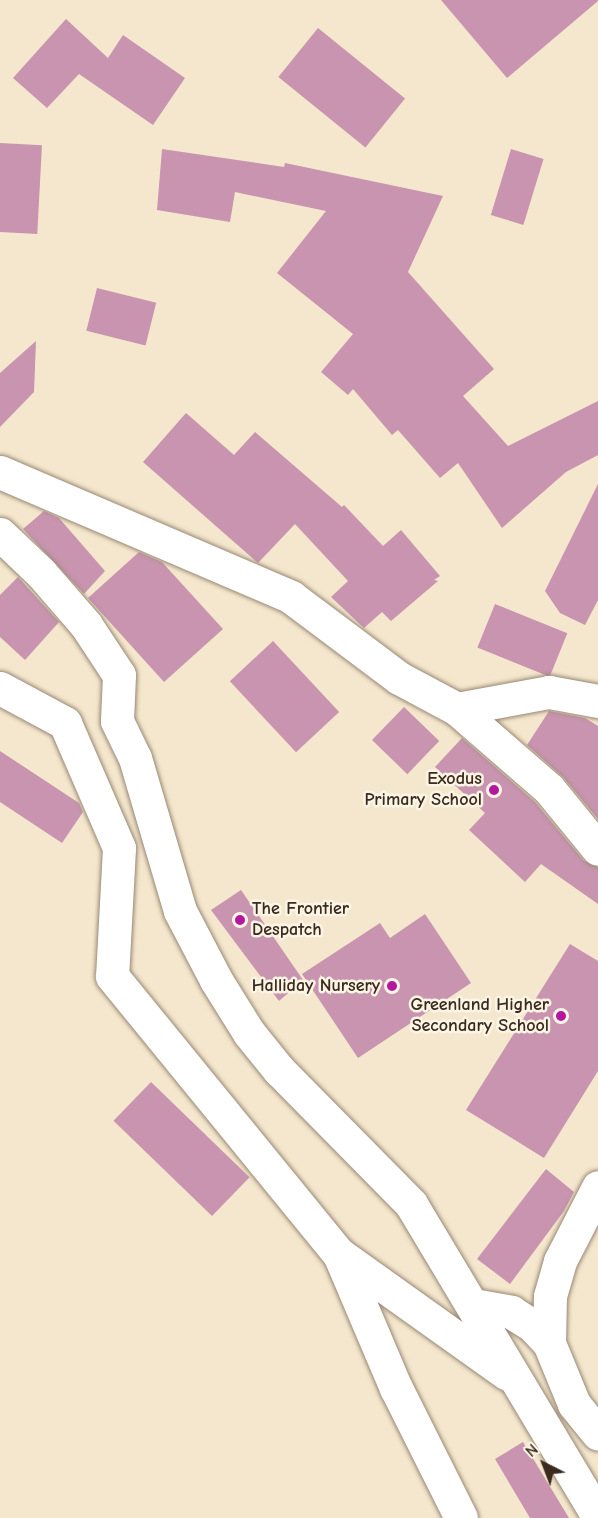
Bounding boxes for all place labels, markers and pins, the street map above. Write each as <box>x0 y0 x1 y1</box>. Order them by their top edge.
place label: Exodus Primary School <box>364 769 482 812</box>
marker: Exodus Primary School <box>487 783 501 797</box>
place label: The Frontier Despatch <box>252 899 349 942</box>
marker: The Frontier Despatch <box>233 913 247 927</box>
place label: Halliday Nursery <box>252 975 380 997</box>
marker: Halliday Nursery <box>385 979 399 993</box>
place label: Greenland Higher Secondary School <box>410 995 549 1038</box>
marker: Greenland Higher Secondary School <box>554 1009 568 1023</box>

